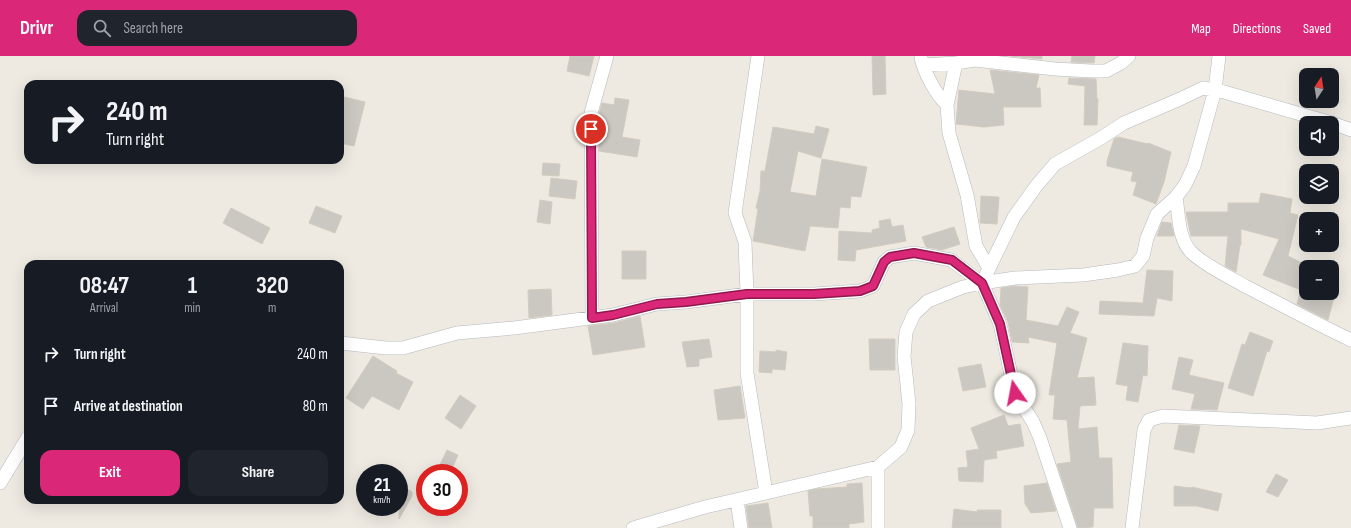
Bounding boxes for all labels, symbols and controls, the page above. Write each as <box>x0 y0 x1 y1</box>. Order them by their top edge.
search box <box>77 10 357 46</box>
text: Drivr <box>20 17 53 40</box>
icon: search <box>91 17 113 39</box>
text: Search here <box>123 19 183 38</box>
text: Map <box>1191 20 1211 37</box>
text: Directions <box>1233 20 1281 37</box>
text: Saved <box>1303 20 1331 37</box>
north arrow <box>1299 68 1339 108</box>
map controls <box>1299 68 1339 300</box>
text: 240 m <box>106 95 167 128</box>
icon: right <box>40 96 92 148</box>
pin <box>574 112 608 146</box>
button: sound <box>1299 116 1339 156</box>
icon: arrive <box>580 118 602 140</box>
text: Turn right <box>106 129 164 150</box>
button: layers <box>1299 164 1339 204</box>
button: + <box>1299 212 1339 252</box>
button: − <box>1299 260 1339 300</box>
text: 08:47 <box>79 271 129 300</box>
text: 1 <box>188 271 197 300</box>
text: 320 <box>256 271 289 300</box>
text: Arrival <box>90 300 118 316</box>
text: min <box>184 300 201 316</box>
text: m <box>268 300 276 316</box>
icon: right <box>40 343 62 365</box>
text: Turn right <box>74 345 126 364</box>
text: 240 m <box>297 345 328 364</box>
position arrow <box>994 372 1036 414</box>
icon: arrive <box>40 395 62 417</box>
text: Arrive at destination <box>74 397 183 416</box>
text: 80 m <box>303 397 328 416</box>
button: Exit <box>40 450 180 496</box>
button: Share <box>188 450 328 496</box>
speed limit sign: 30 <box>416 464 468 516</box>
text: 21 <box>374 473 390 497</box>
text: km/h <box>373 494 391 506</box>

